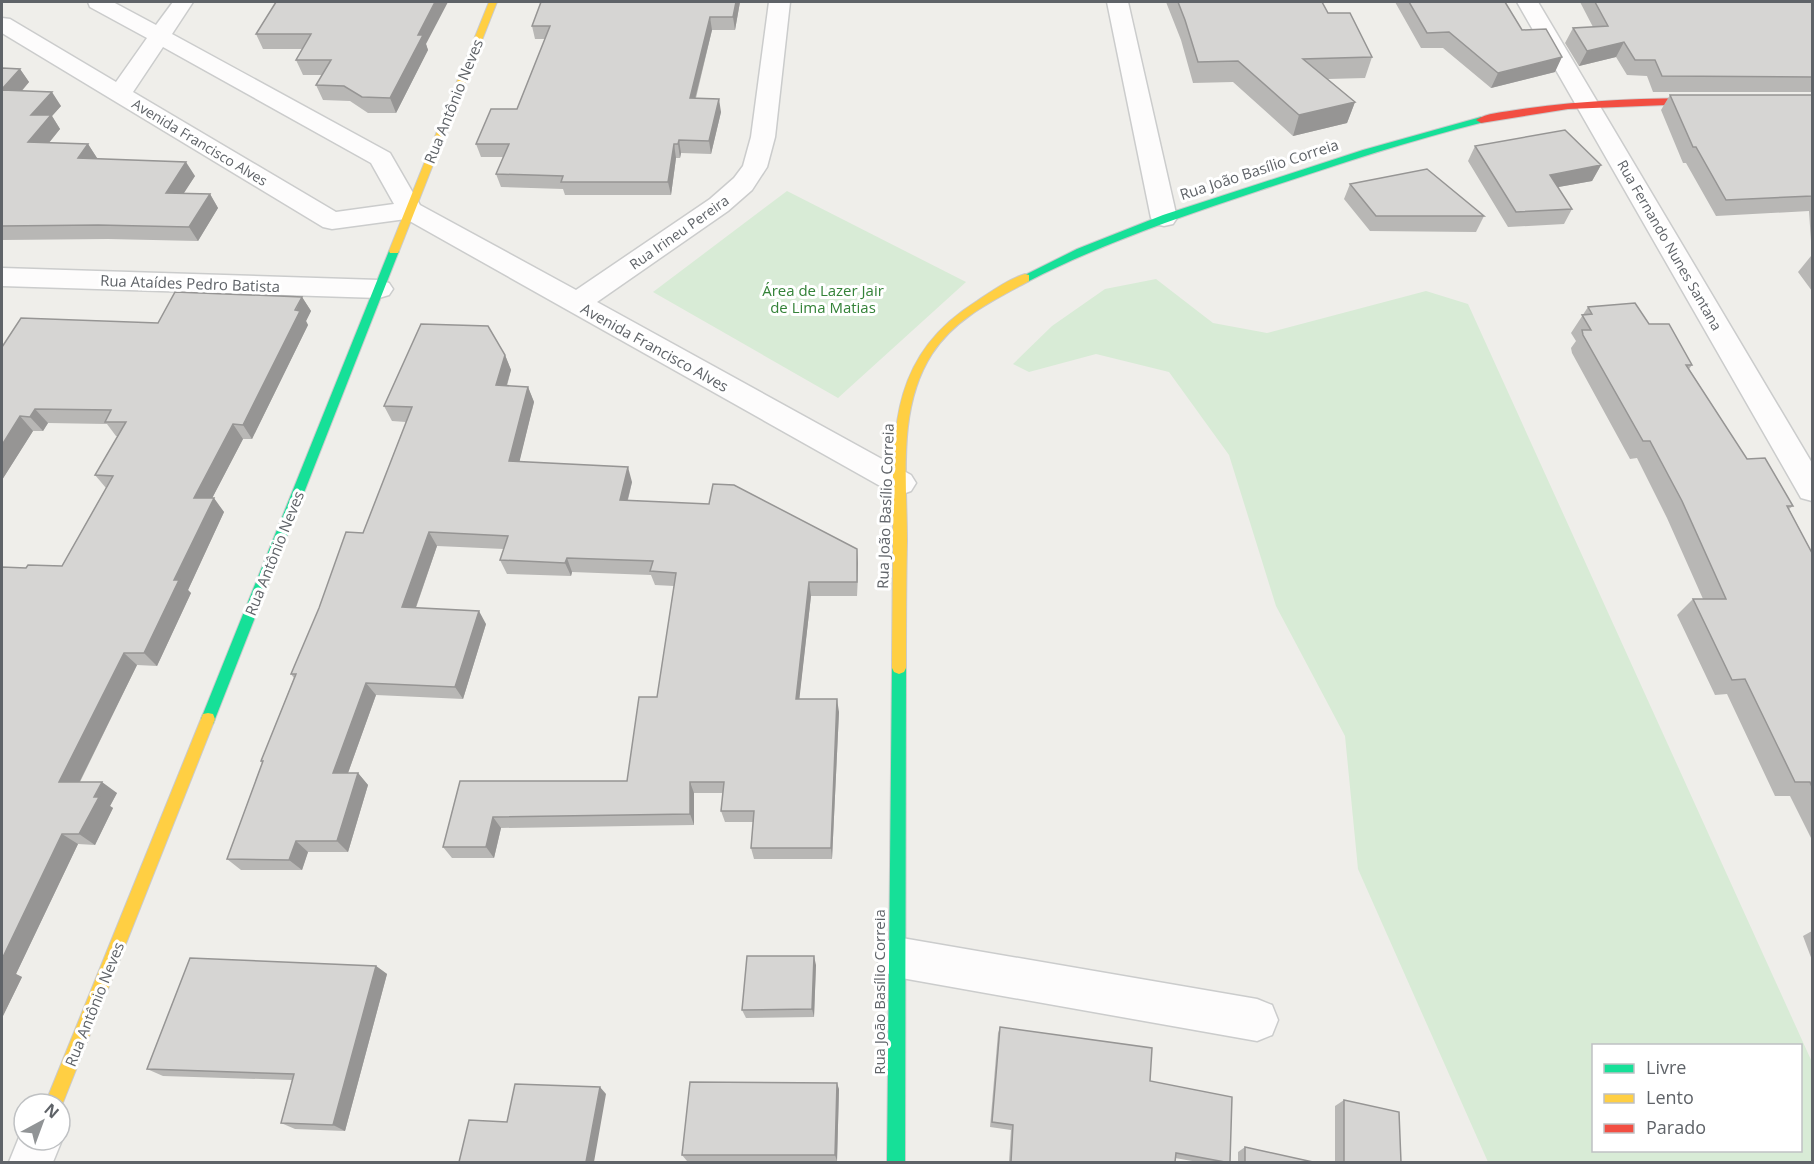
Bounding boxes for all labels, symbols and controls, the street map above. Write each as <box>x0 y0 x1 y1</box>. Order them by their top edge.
street label: Rua Antônio Neves <box>419 36 487 166</box>
street label: Avenida Francisco Alves <box>129 94 271 190</box>
street label: Rua João Basílio Correia <box>1177 134 1341 204</box>
street label: Rua Fernando Nunes Santana <box>1613 156 1727 334</box>
street label: Rua Irineu Pereira <box>625 191 733 273</box>
street label: Rua Ataídes Pedro Batista <box>100 270 280 296</box>
park label: Área de Lazer Jair de Lima Matias <box>762 280 884 317</box>
street label: Avenida Francisco Alves <box>578 298 732 396</box>
street label: Rua João Basílio Correia <box>872 423 898 589</box>
street label: Rua Antônio Neves <box>240 488 308 618</box>
street label: Rua João Basílio Correia <box>869 909 889 1075</box>
street label: Rua Antônio Neves <box>60 939 128 1069</box>
legend <box>1592 1044 1802 1152</box>
text: Livre <box>1646 1055 1686 1079</box>
text: Lento <box>1646 1085 1694 1109</box>
north arrow <box>12 1092 72 1152</box>
text: N <box>40 1098 64 1123</box>
text: Parado <box>1646 1115 1706 1139</box>

